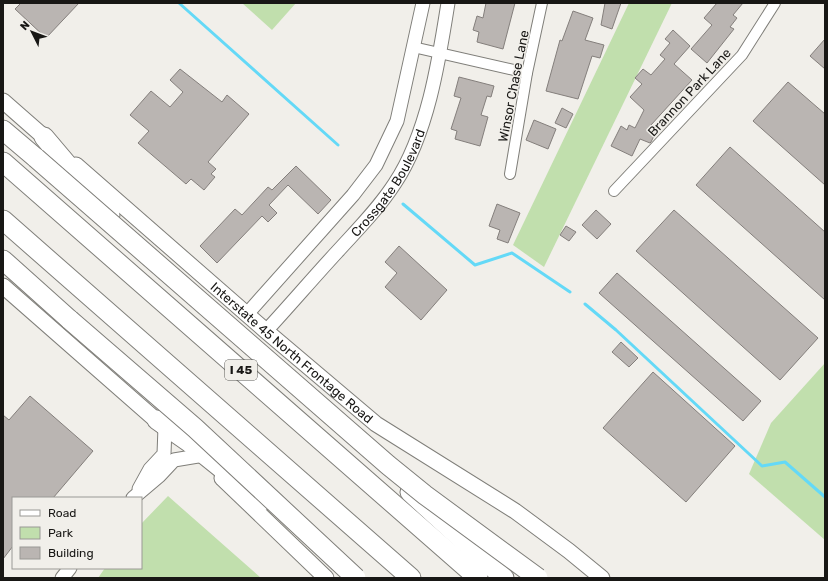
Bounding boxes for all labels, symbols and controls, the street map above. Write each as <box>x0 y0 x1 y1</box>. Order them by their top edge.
north arrow <box>12 12 52 52</box>
text: N <box>17 18 32 33</box>
street label: Winsor Chase Lane <box>495 29 532 143</box>
street label: Brannon Park Lane <box>645 45 734 139</box>
street label: Crossgate Boulevard <box>348 127 428 240</box>
street label: Interstate 45 North Frontage Road <box>208 279 376 426</box>
road number: I 45 <box>225 360 257 380</box>
legend <box>12 497 142 569</box>
text: Road <box>48 506 76 520</box>
text: Park <box>48 526 74 540</box>
text: Building <box>48 546 94 560</box>

